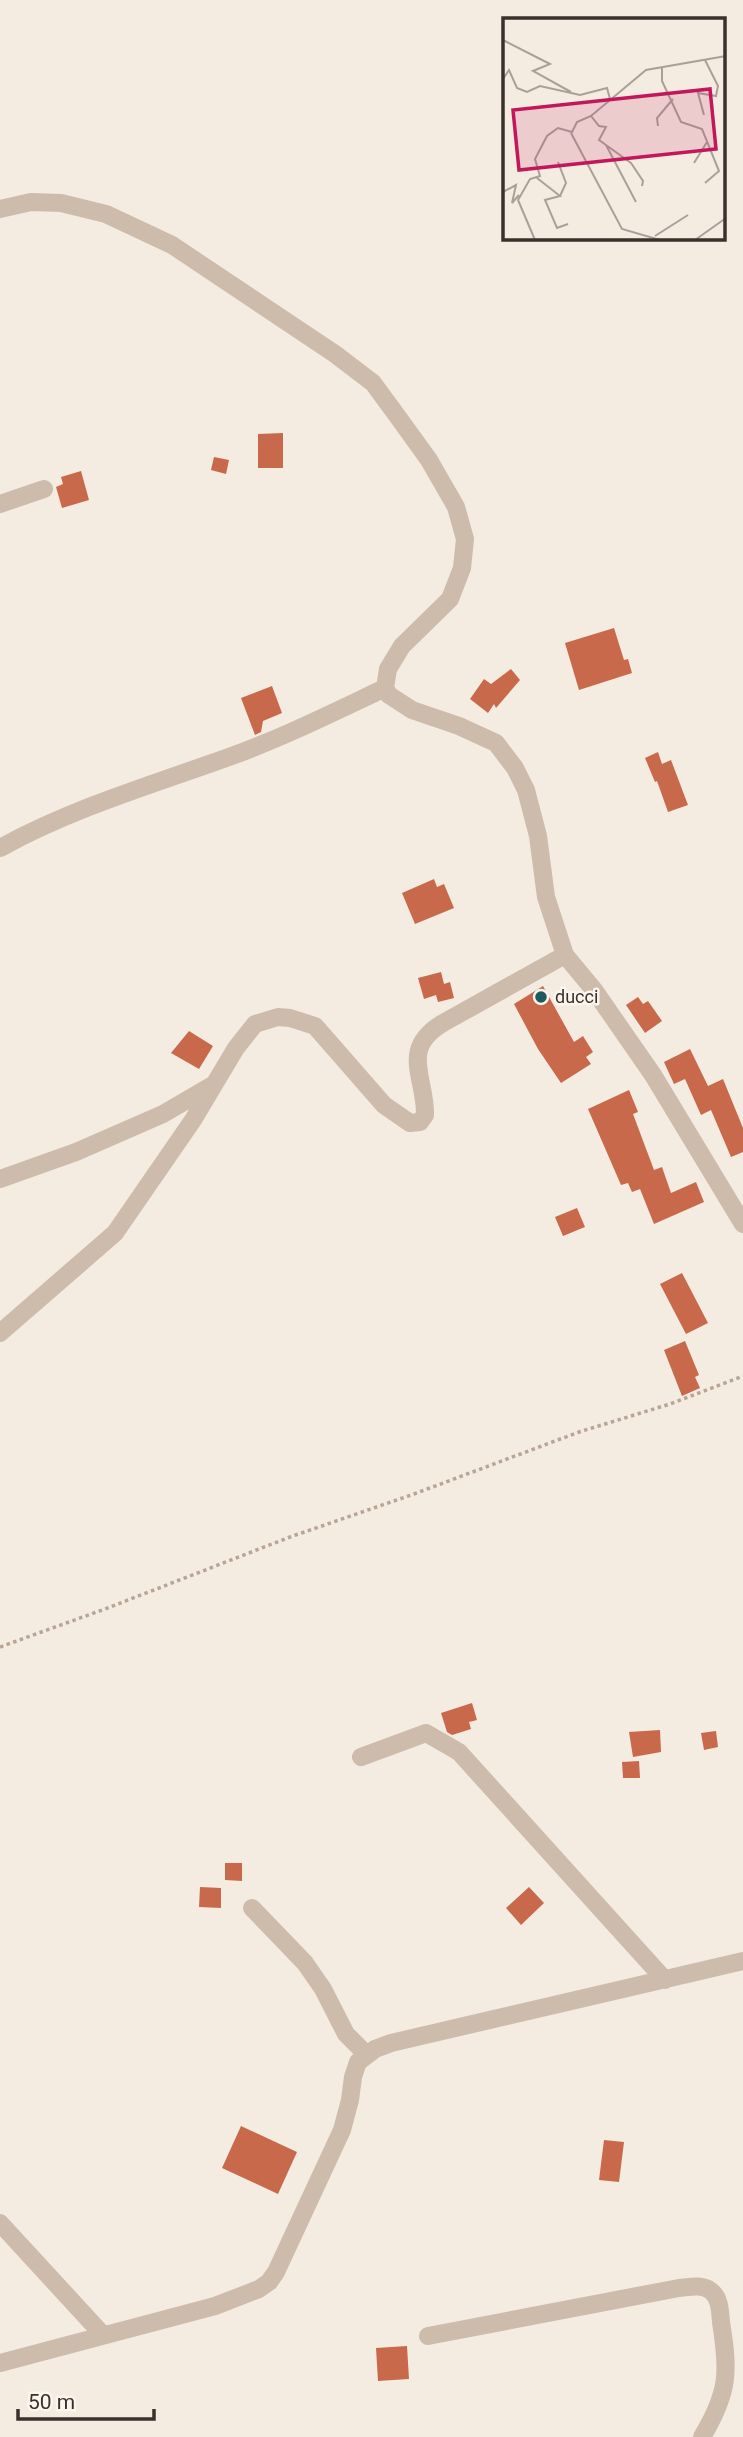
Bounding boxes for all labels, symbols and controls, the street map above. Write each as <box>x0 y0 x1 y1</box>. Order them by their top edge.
inset map <box>503 18 726 240</box>
place label: ducci <box>555 986 598 1007</box>
marker: ducci <box>533 989 549 1005</box>
scale bar <box>18 2378 154 2422</box>
text: 50 m <box>28 2390 75 2414</box>

